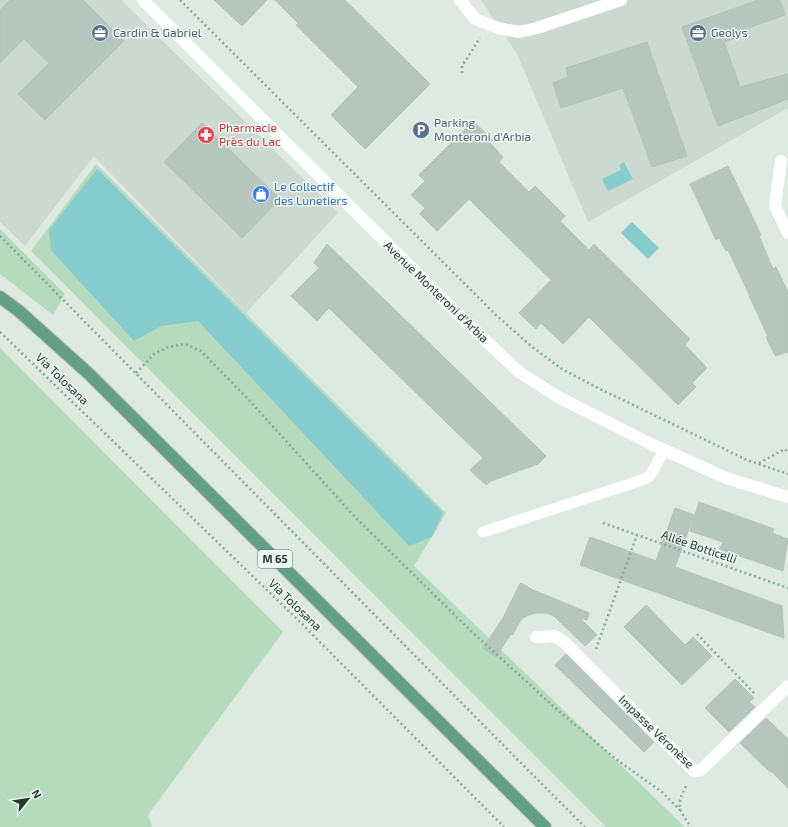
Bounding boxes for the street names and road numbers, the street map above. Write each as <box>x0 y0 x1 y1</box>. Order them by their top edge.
street label: Avenue Monteroni d'Arbia <box>382 238 492 345</box>
street label: Via Tolosana <box>33 350 92 407</box>
street label: Allée Botticelli <box>660 527 739 566</box>
road number: M 65 <box>258 550 292 568</box>
street label: Via Tolosana <box>266 576 325 633</box>
street label: Impasse Véronèse <box>616 692 697 771</box>

